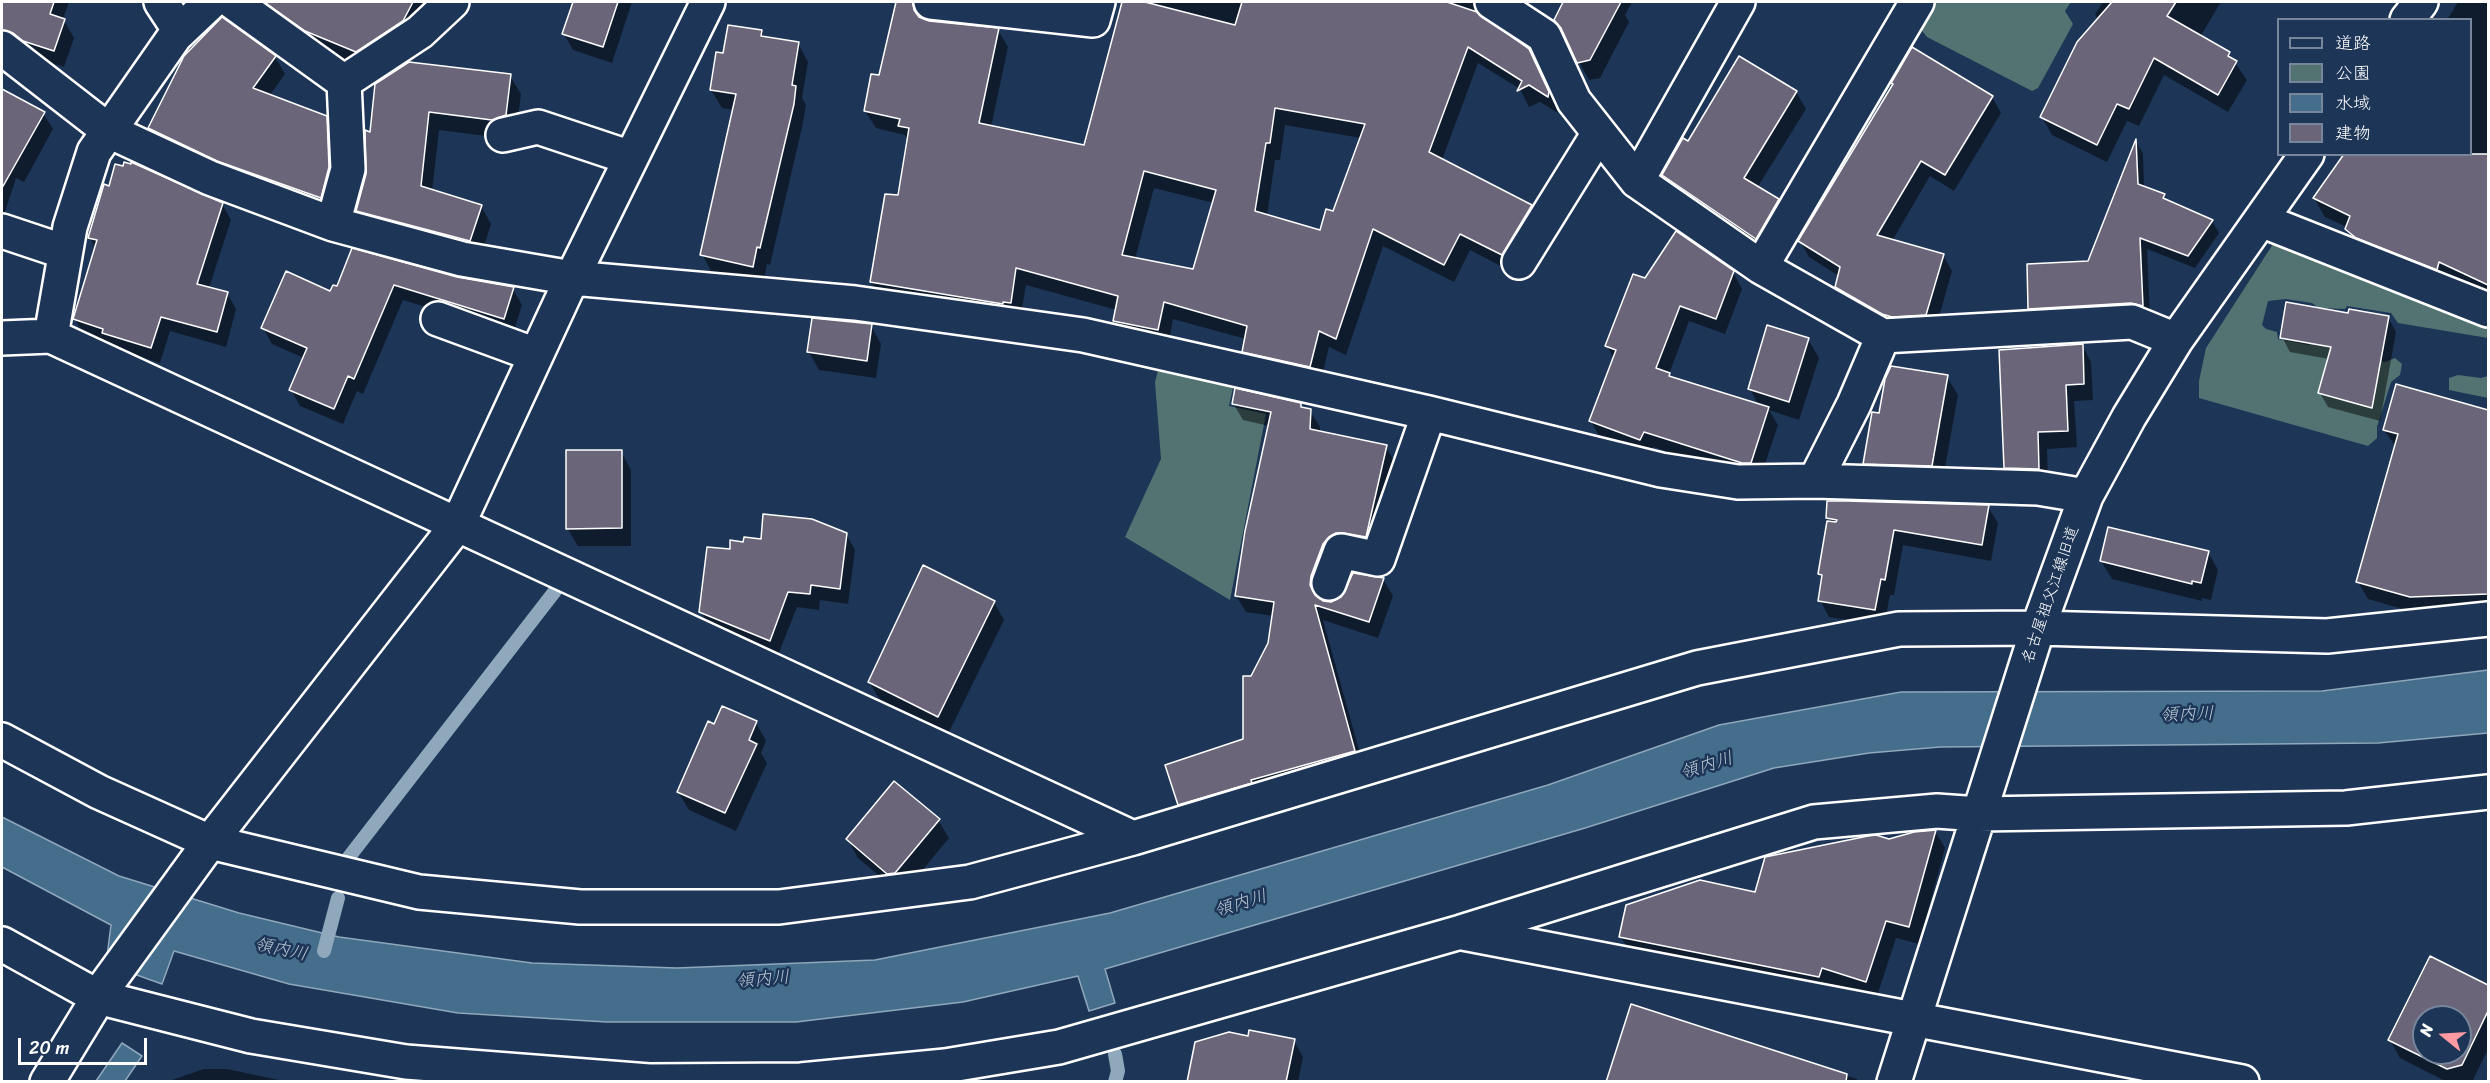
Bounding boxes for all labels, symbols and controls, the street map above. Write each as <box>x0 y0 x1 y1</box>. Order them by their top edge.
legend <box>2277 18 2472 156</box>
text: 道路 <box>2335 27 2371 59</box>
text: 公園 <box>2335 57 2371 89</box>
text: 水域 <box>2335 87 2371 119</box>
text: 建物 <box>2335 117 2371 149</box>
street label: 名古屋祖父江線旧道 <box>2018 524 2084 666</box>
water label: 領内川 <box>2160 703 2214 727</box>
water label: 領内川 <box>1678 748 1736 784</box>
water label: 領内川 <box>1212 886 1270 922</box>
water label: 領内川 <box>252 934 310 966</box>
water label: 領内川 <box>735 967 791 993</box>
north arrow <box>2412 1005 2472 1065</box>
text: N <box>2411 1020 2442 1040</box>
scale bar <box>21 1026 150 1064</box>
text: 20 m <box>29 1032 69 1064</box>

